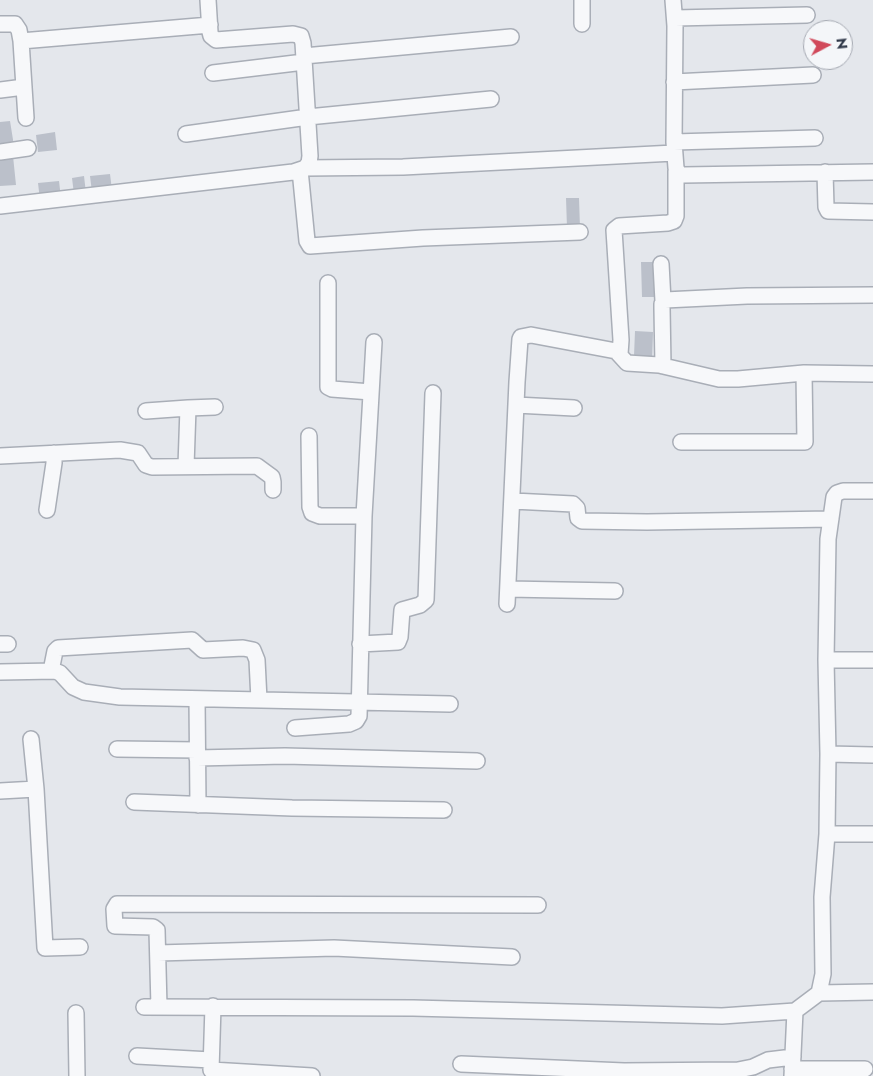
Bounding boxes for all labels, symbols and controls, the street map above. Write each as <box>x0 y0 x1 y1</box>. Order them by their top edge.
north arrow <box>803 20 853 70</box>
text: N <box>831 37 852 50</box>

